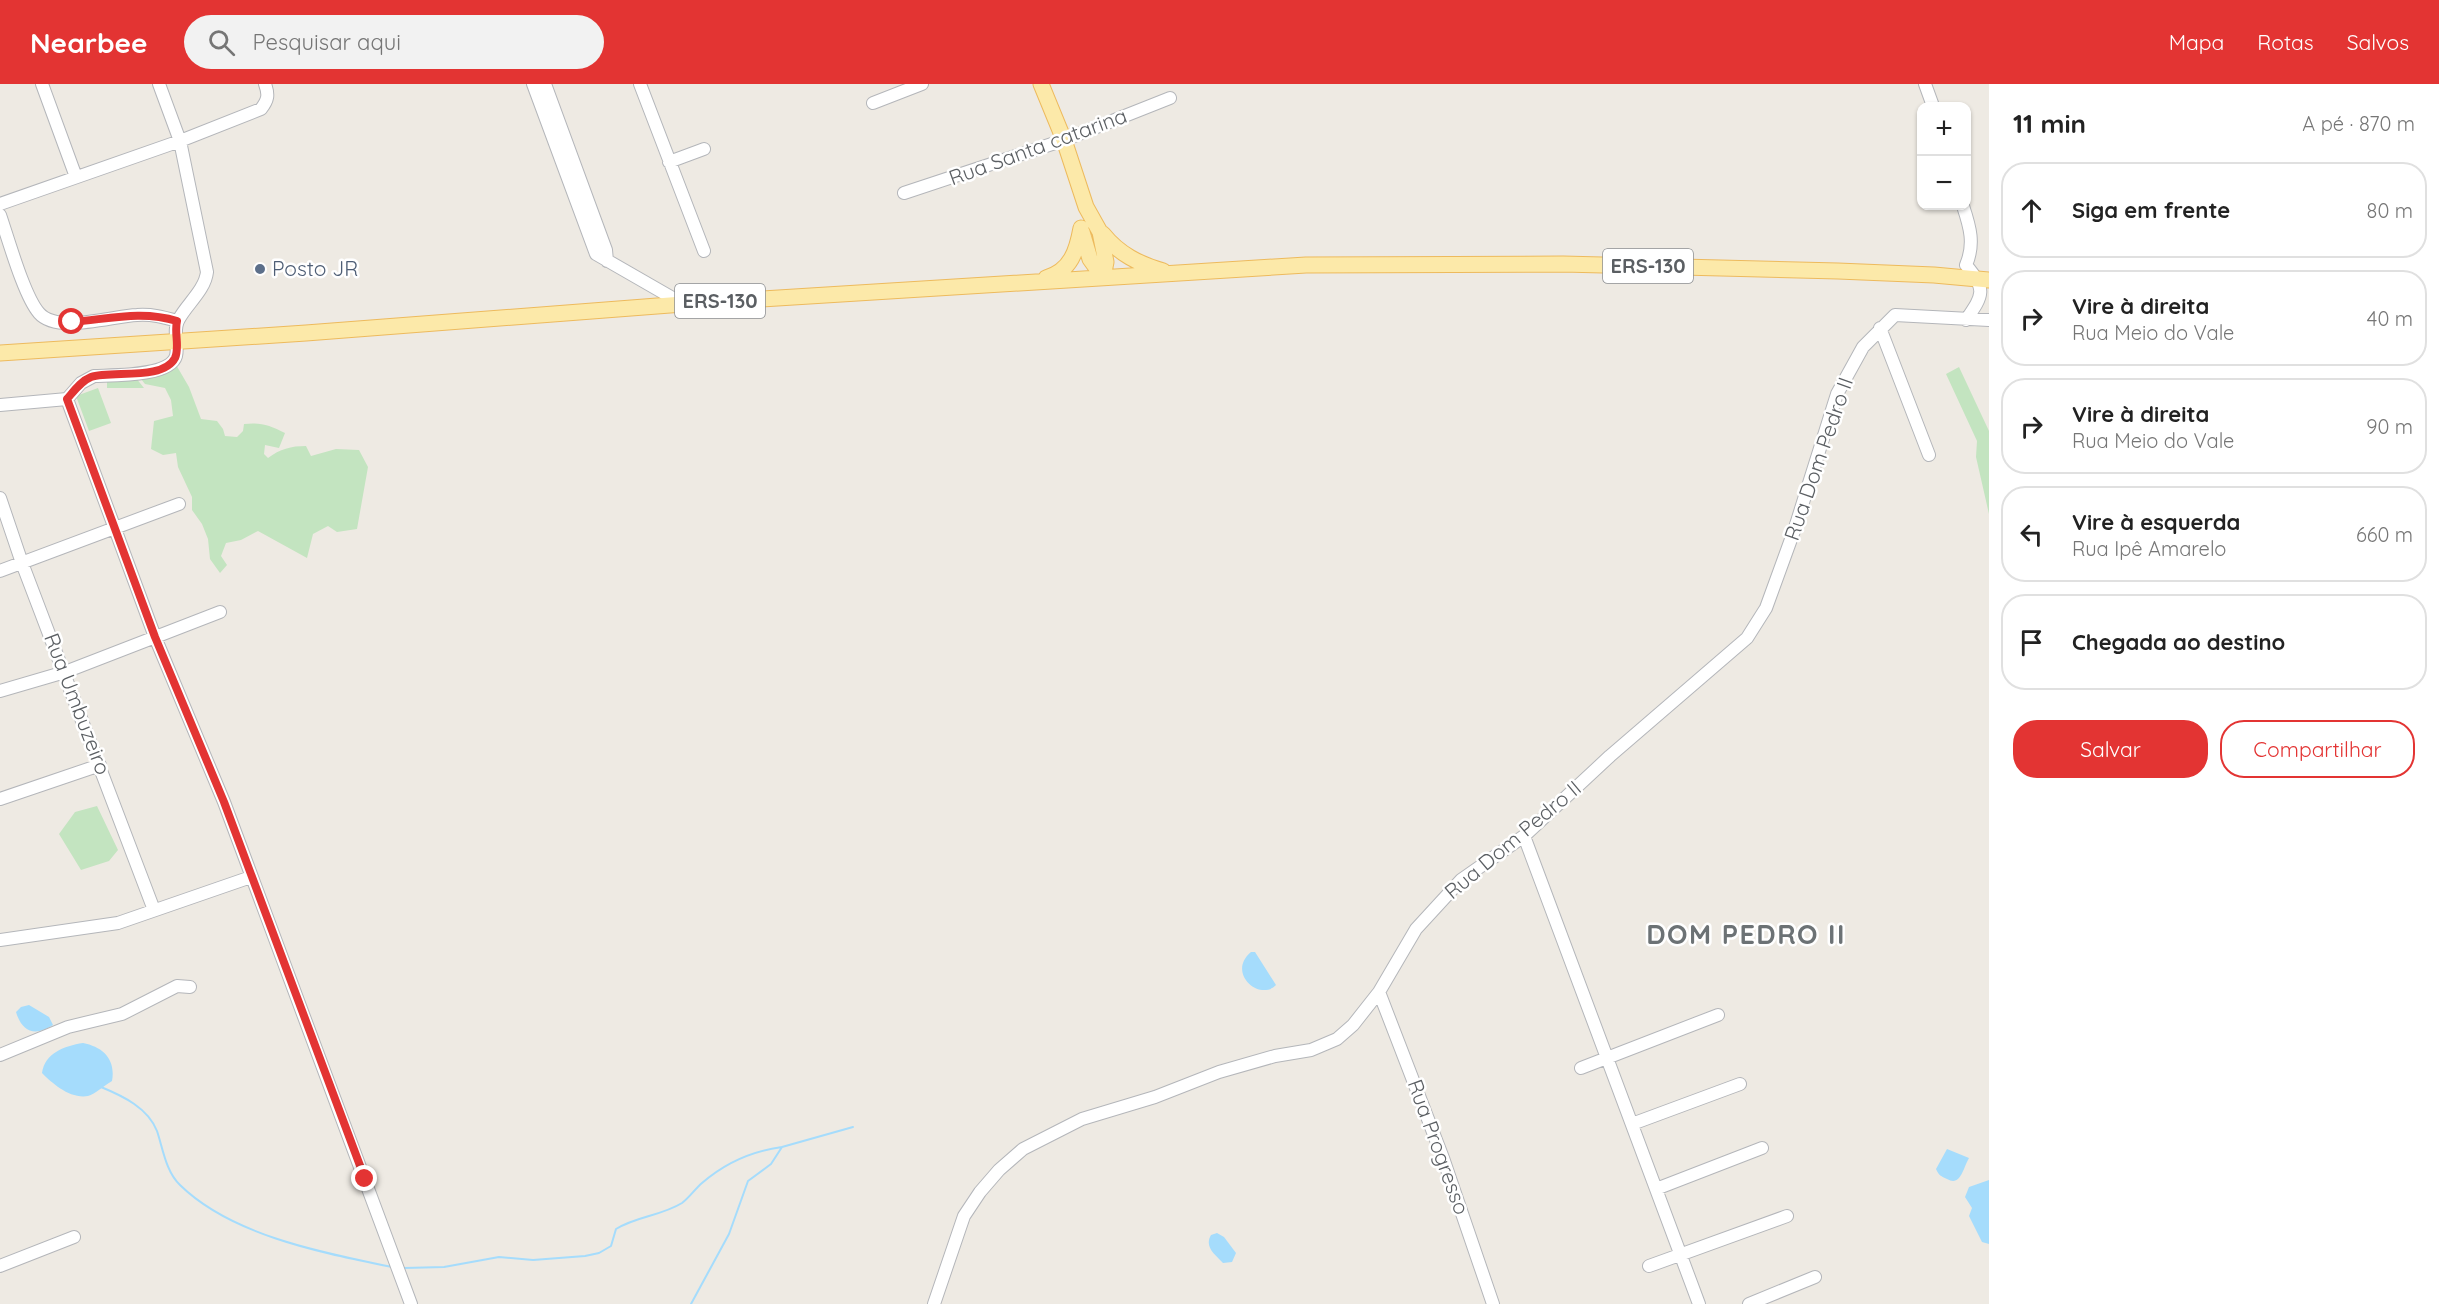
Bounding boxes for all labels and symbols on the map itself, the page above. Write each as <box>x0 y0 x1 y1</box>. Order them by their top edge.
street label: Rua Santa catarina <box>945 102 1130 190</box>
road number: ERS-130 <box>1603 249 1693 283</box>
place label: Posto JR <box>272 255 358 281</box>
marker: Posto JR <box>253 262 267 276</box>
road number: ERS-130 <box>675 284 765 318</box>
route start <box>58 308 84 334</box>
street label: Rua Dom Pedro II <box>1778 374 1858 544</box>
street label: Rua Umbuzeiro <box>39 629 117 778</box>
street label: Rua Dom Pedro II <box>1439 774 1586 904</box>
district label: DOM PEDRO II <box>1646 917 1846 951</box>
street label: Rua Progresso <box>1402 1075 1475 1218</box>
route end <box>351 1165 377 1191</box>

